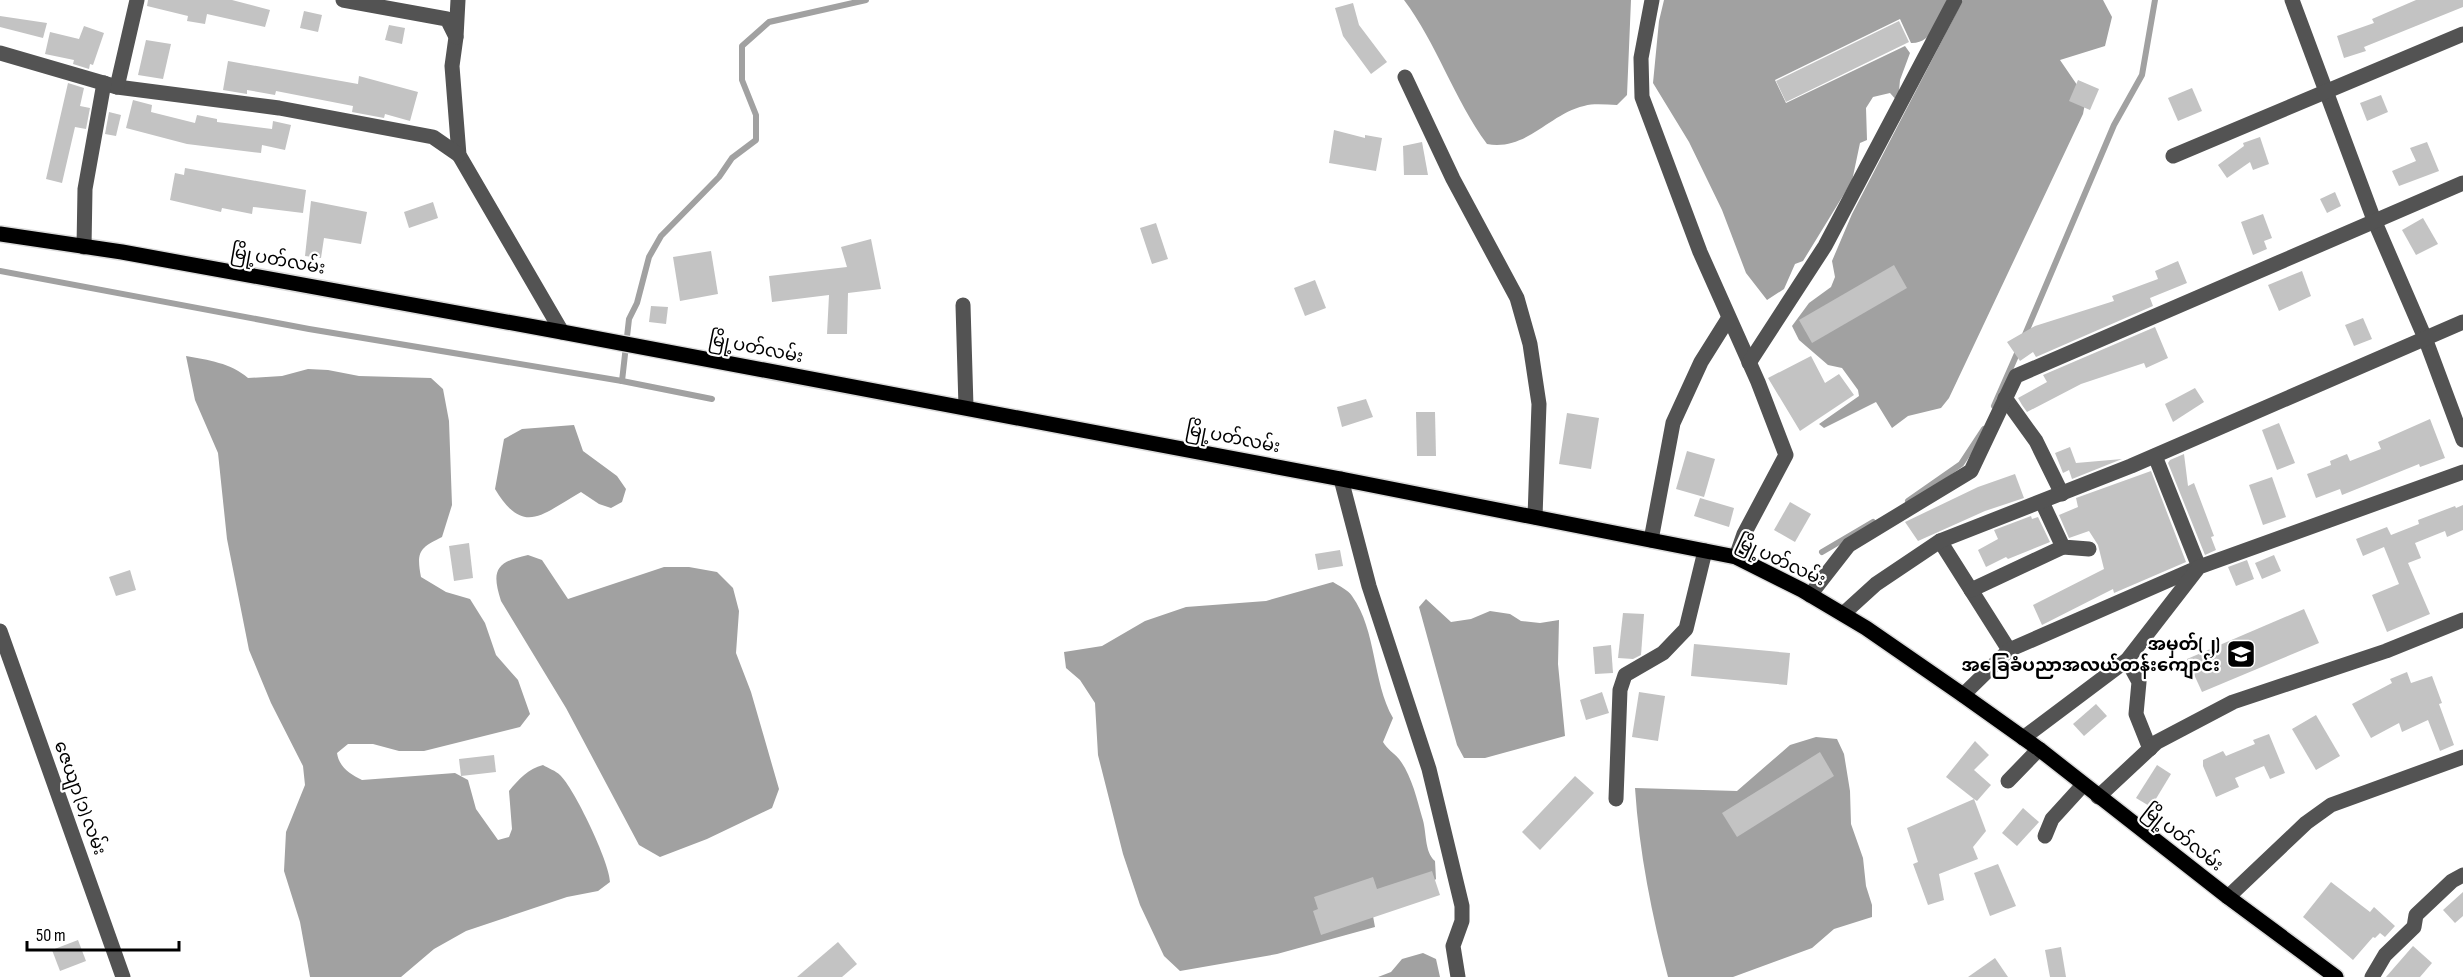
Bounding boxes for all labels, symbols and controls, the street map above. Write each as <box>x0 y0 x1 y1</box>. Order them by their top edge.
street label: မြို့ပတ်လမ်း <box>228 237 328 283</box>
street label: မြို့ပတ်လမ်း <box>706 325 806 371</box>
street label: မြို့ပတ်လမ်း <box>1183 415 1283 461</box>
street label: မြို့ပတ်လမ်း <box>1731 528 1831 594</box>
place label: အမှတ်(၂) အခြေခံပညာအလယ်တန်းကျောင်း <box>1962 632 2220 680</box>
school or university icon: အမှတ်(၂) အခြေခံပညာအလယ်တန်းကျောင်း <box>2225 638 2257 670</box>
street label: ဇေယျာ (၁) လမ်း <box>46 737 113 859</box>
street label: မြို့ပတ်လမ်း <box>2136 797 2230 879</box>
scale bar <box>27 914 178 952</box>
text: 50 m <box>36 925 66 946</box>

